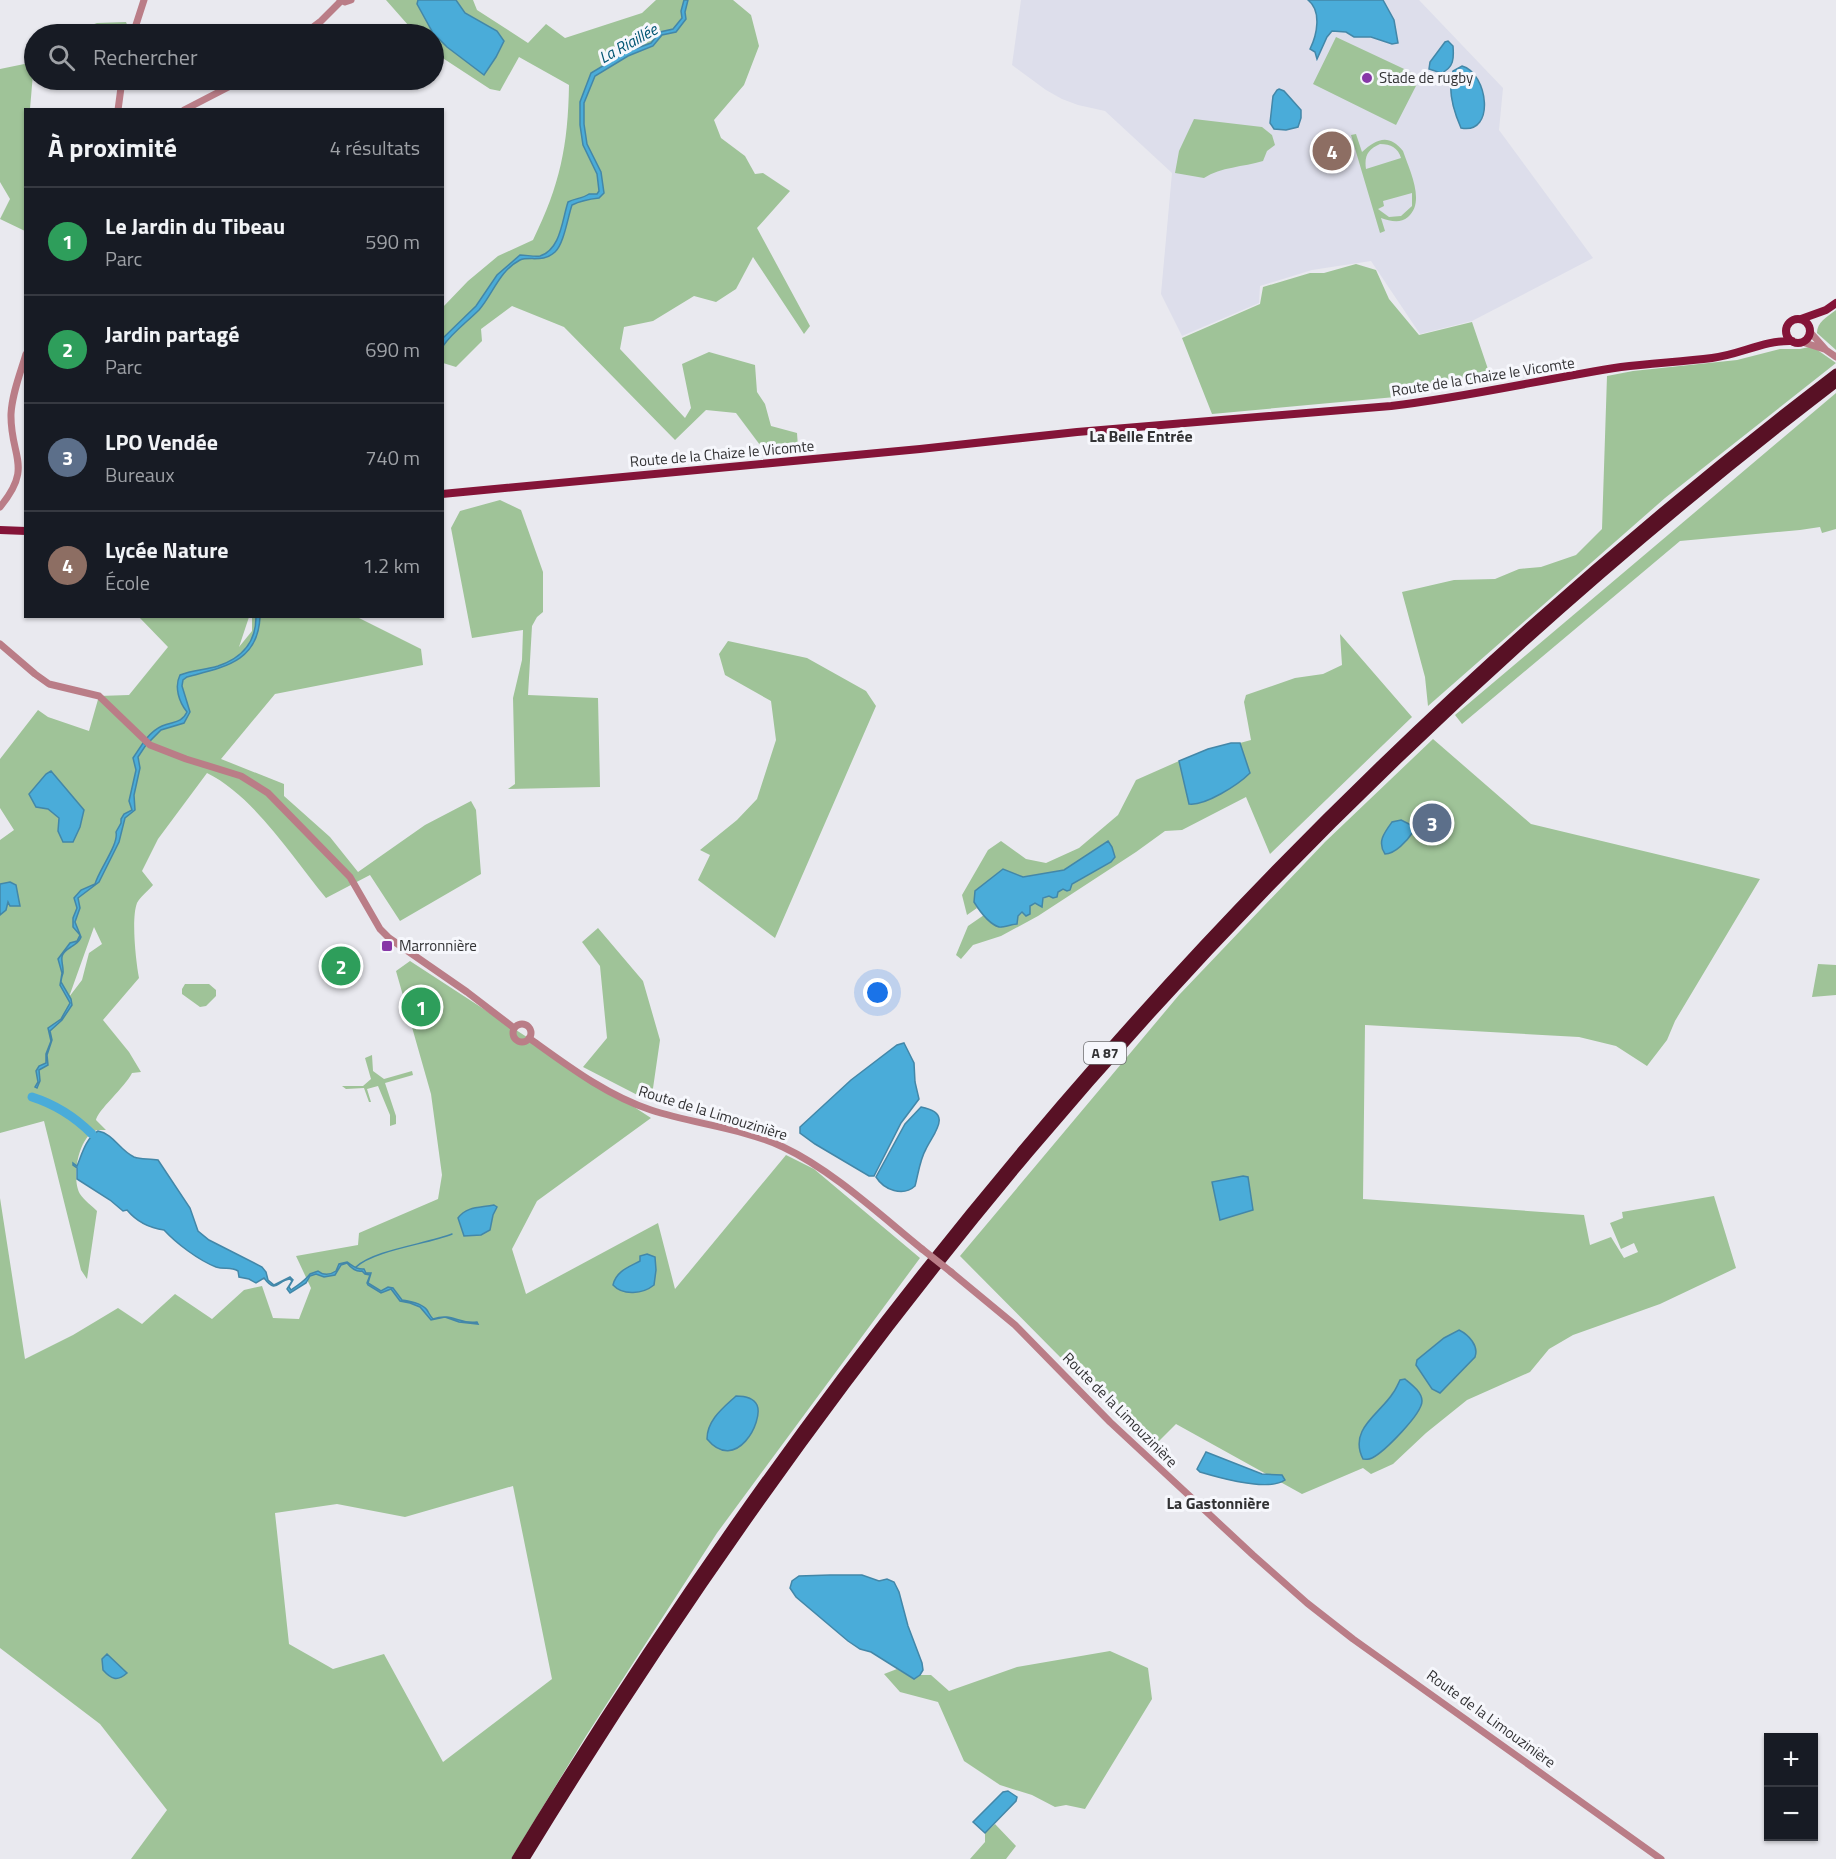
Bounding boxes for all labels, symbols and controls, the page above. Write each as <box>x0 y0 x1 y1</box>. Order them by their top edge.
water label: La Riaillée <box>594 16 663 69</box>
search box <box>24 24 444 90</box>
text: Rechercher <box>93 40 198 74</box>
icon: search <box>45 41 78 74</box>
place label: Stade de rugby <box>1379 66 1473 89</box>
marker: Stade de rugby <box>1360 71 1374 85</box>
text: À proximité <box>48 128 177 167</box>
pin: 4 <box>1312 128 1352 174</box>
text: 4 résultats <box>330 132 420 163</box>
text: Le Jardin du Tibeau <box>105 209 285 243</box>
text: 1 <box>62 226 73 257</box>
text: 590 m <box>365 226 420 257</box>
text: Parc <box>105 243 142 274</box>
text: Jardin partagé <box>105 317 239 351</box>
text: 2 <box>62 334 73 365</box>
text: 690 m <box>365 334 420 365</box>
text: Parc <box>105 351 142 382</box>
street label: Route de la Chaize le Vicomte <box>1390 351 1576 402</box>
district label: La Belle Entrée <box>1089 424 1193 448</box>
text: LPO Vendée <box>105 425 218 459</box>
street label: Route de la Chaize le Vicomte <box>629 434 815 473</box>
text: 3 <box>62 442 73 473</box>
text: 740 m <box>365 442 420 473</box>
text: Bureaux <box>105 459 174 490</box>
text: Lycée Nature <box>105 533 229 567</box>
text: 4 <box>62 550 73 581</box>
text: 1.2 km <box>363 550 420 581</box>
text: École <box>105 567 150 598</box>
pin: 3 <box>1412 800 1452 846</box>
place label: Marronnière <box>399 934 477 957</box>
marker: Marronnière <box>380 939 394 953</box>
pin: 2 <box>322 944 360 988</box>
your location <box>863 978 892 1007</box>
pin: 1 <box>402 984 440 1030</box>
road number: A 87 <box>1084 1042 1126 1064</box>
street label: Route de la Limouzinière <box>636 1079 791 1146</box>
street label: Route de la Limouzinière <box>1058 1347 1183 1472</box>
district label: La Gastonnière <box>1166 1491 1270 1515</box>
street label: Route de la Limouzinière <box>1422 1664 1561 1773</box>
map controls <box>1764 1733 1818 1841</box>
button: + <box>1764 1733 1818 1787</box>
button: − <box>1764 1787 1818 1841</box>

